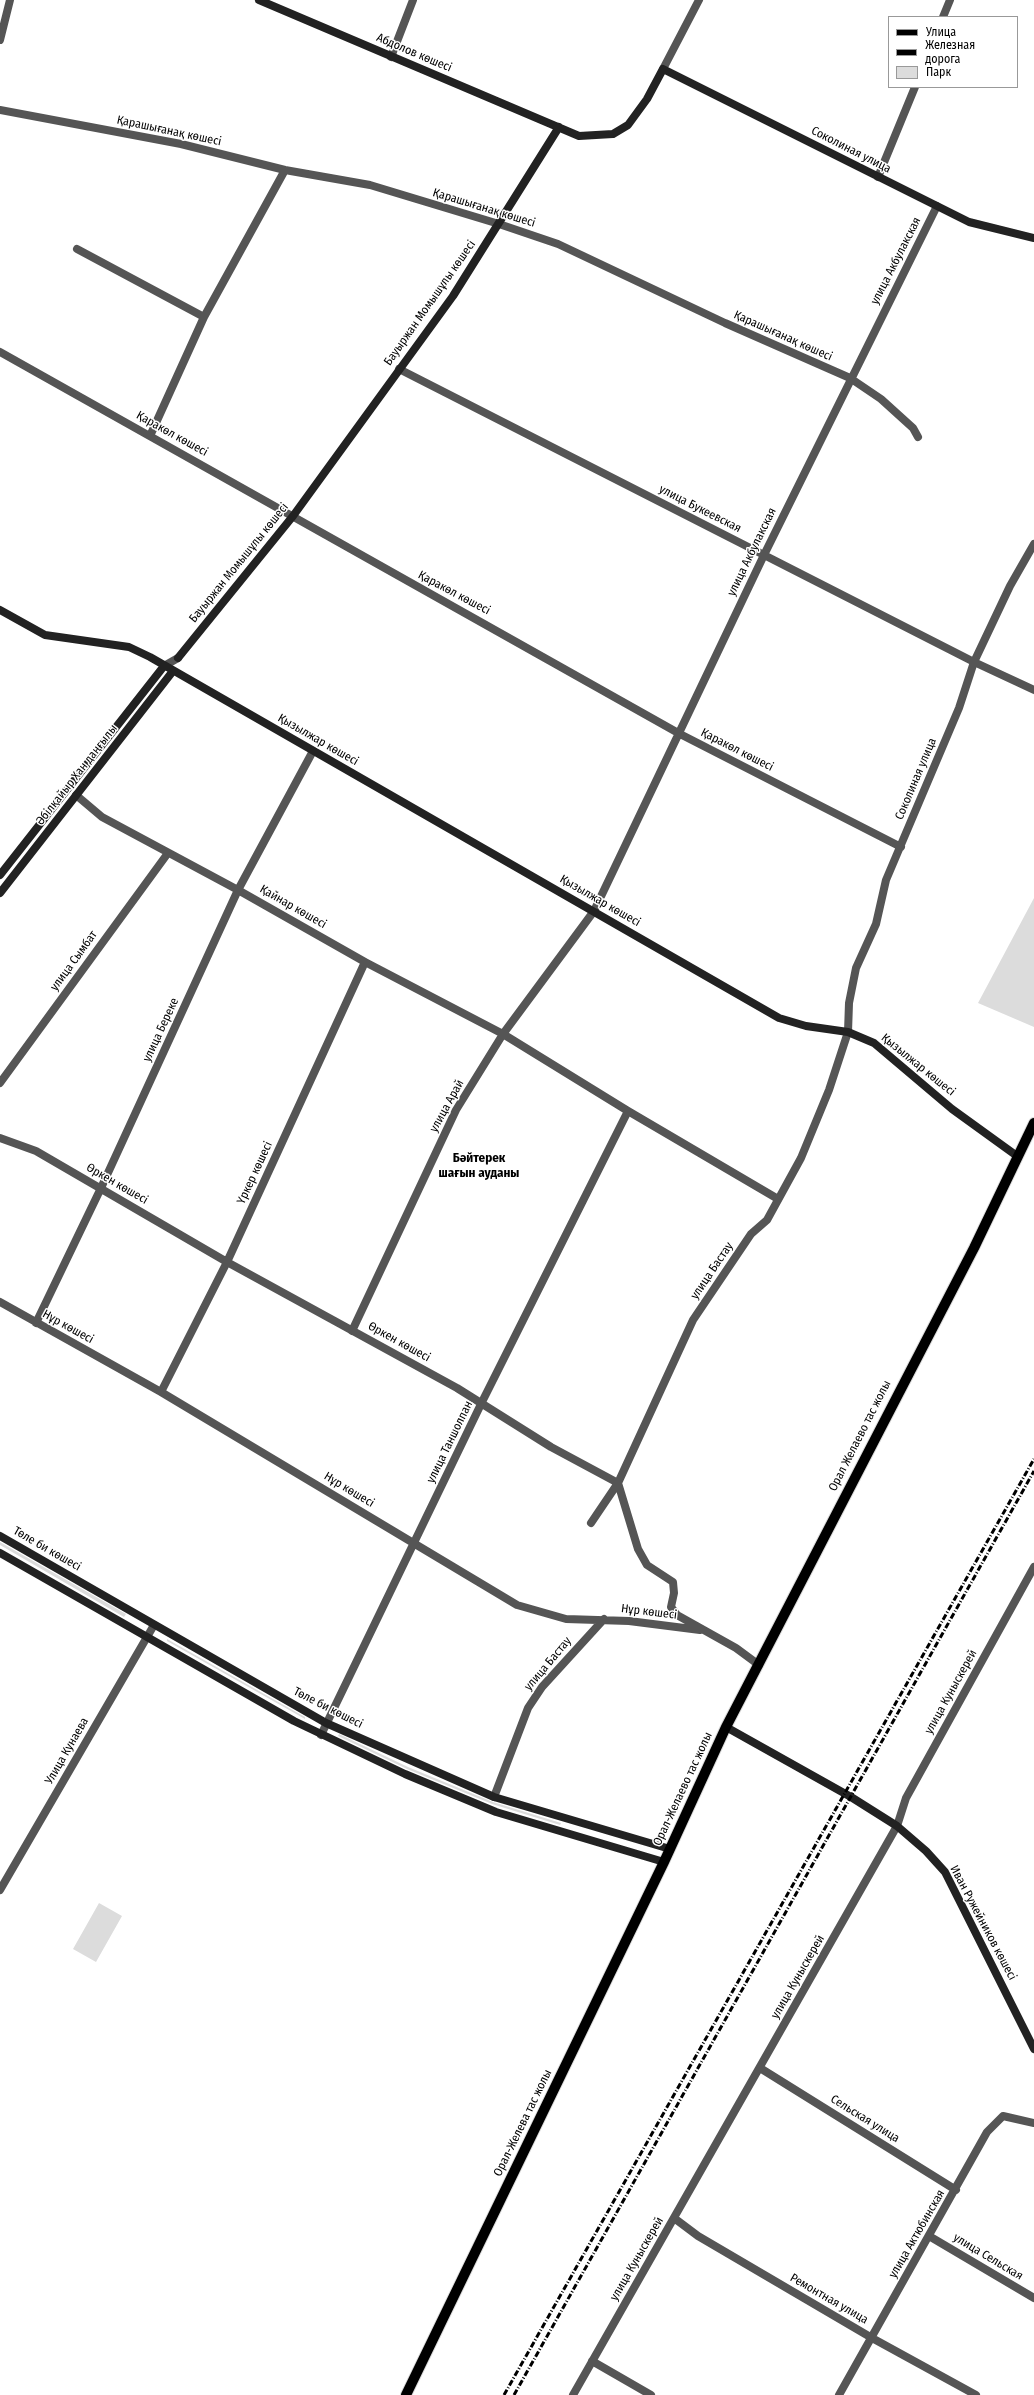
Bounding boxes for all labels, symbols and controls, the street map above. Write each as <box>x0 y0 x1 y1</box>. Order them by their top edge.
legend <box>888 16 1018 88</box>
text: Улица <box>926 25 956 39</box>
street label: Абдолов көшесі <box>374 31 454 75</box>
text: Железная дорога <box>925 38 975 66</box>
text: Парк <box>926 65 951 79</box>
street label: Қарашығанақ көшесі <box>115 113 223 149</box>
street label: Соколиная улица <box>809 124 893 176</box>
street label: Қарашығанақ көшесі <box>431 186 537 230</box>
street label: улица Акбулакская <box>868 215 924 307</box>
street label: Бауыржан Момышұлы көшесі <box>381 238 479 368</box>
street label: Қарашығанақ көшесі <box>731 308 835 364</box>
street label: Қаракөл көшесі <box>134 408 210 460</box>
street label: улица Букеевская <box>657 482 743 536</box>
street label: Бауыржан Момышұлы көшесі <box>186 500 292 626</box>
street label: улица Акбулакская <box>724 506 780 598</box>
street label: Қаракөл көшесі <box>415 568 493 618</box>
street label: Қызылжар көшесі <box>275 711 361 769</box>
street label: Әбілқайыр Хан даңғылы <box>33 722 121 828</box>
street label: Қаракөл көшесі <box>698 725 776 775</box>
street label: Соколиная улица <box>892 736 940 822</box>
street label: Қызылжар көшесі <box>557 872 643 930</box>
street label: Қайнар көшесі <box>257 882 329 932</box>
street label: улица Сымбат <box>47 928 101 994</box>
street label: улица Береке <box>140 996 182 1064</box>
street label: Қызылжар көшесі <box>878 1031 958 1099</box>
street label: улица Арай <box>427 1077 467 1135</box>
street label: Үркер көшесі <box>234 1139 276 1207</box>
district label: Бәйтерек шағын ауданы <box>439 1150 519 1181</box>
street label: Өркен көшесі <box>83 1160 151 1208</box>
street label: улица Бастау <box>688 1240 736 1302</box>
street label: Нұр көшесі <box>40 1307 96 1347</box>
street label: Өркен көшесі <box>365 1319 433 1365</box>
street label: Орал Желаево тас жолы <box>826 1378 894 1494</box>
street label: улица Таншолпан <box>424 1399 476 1485</box>
street label: Нұр көшесі <box>321 1469 377 1511</box>
street label: Төле би көшесі <box>10 1524 84 1574</box>
street label: Нұр көшесі <box>620 1601 678 1623</box>
street label: улица Бастау <box>521 1634 575 1694</box>
street label: улица Куныскерей <box>922 1647 980 1737</box>
street label: Төле би көшесі <box>291 1684 365 1732</box>
street label: Улица Кунаева <box>42 1715 92 1787</box>
street label: Орал-Желаево тас жолы <box>650 1730 716 1848</box>
street label: Иван Ружейников көшесі <box>947 1863 1019 1983</box>
street label: улица Куныскерей <box>768 1933 828 2021</box>
street label: Орал-Желева тас жолы <box>491 2067 555 2179</box>
street label: Сельская улица <box>828 2092 902 2146</box>
street label: улица Актюбинская <box>886 2187 948 2281</box>
street label: улица Куныскерей <box>607 2215 667 2303</box>
street label: улица Сельская <box>951 2231 1025 2283</box>
street label: Ремонтная улица <box>787 2271 871 2327</box>

